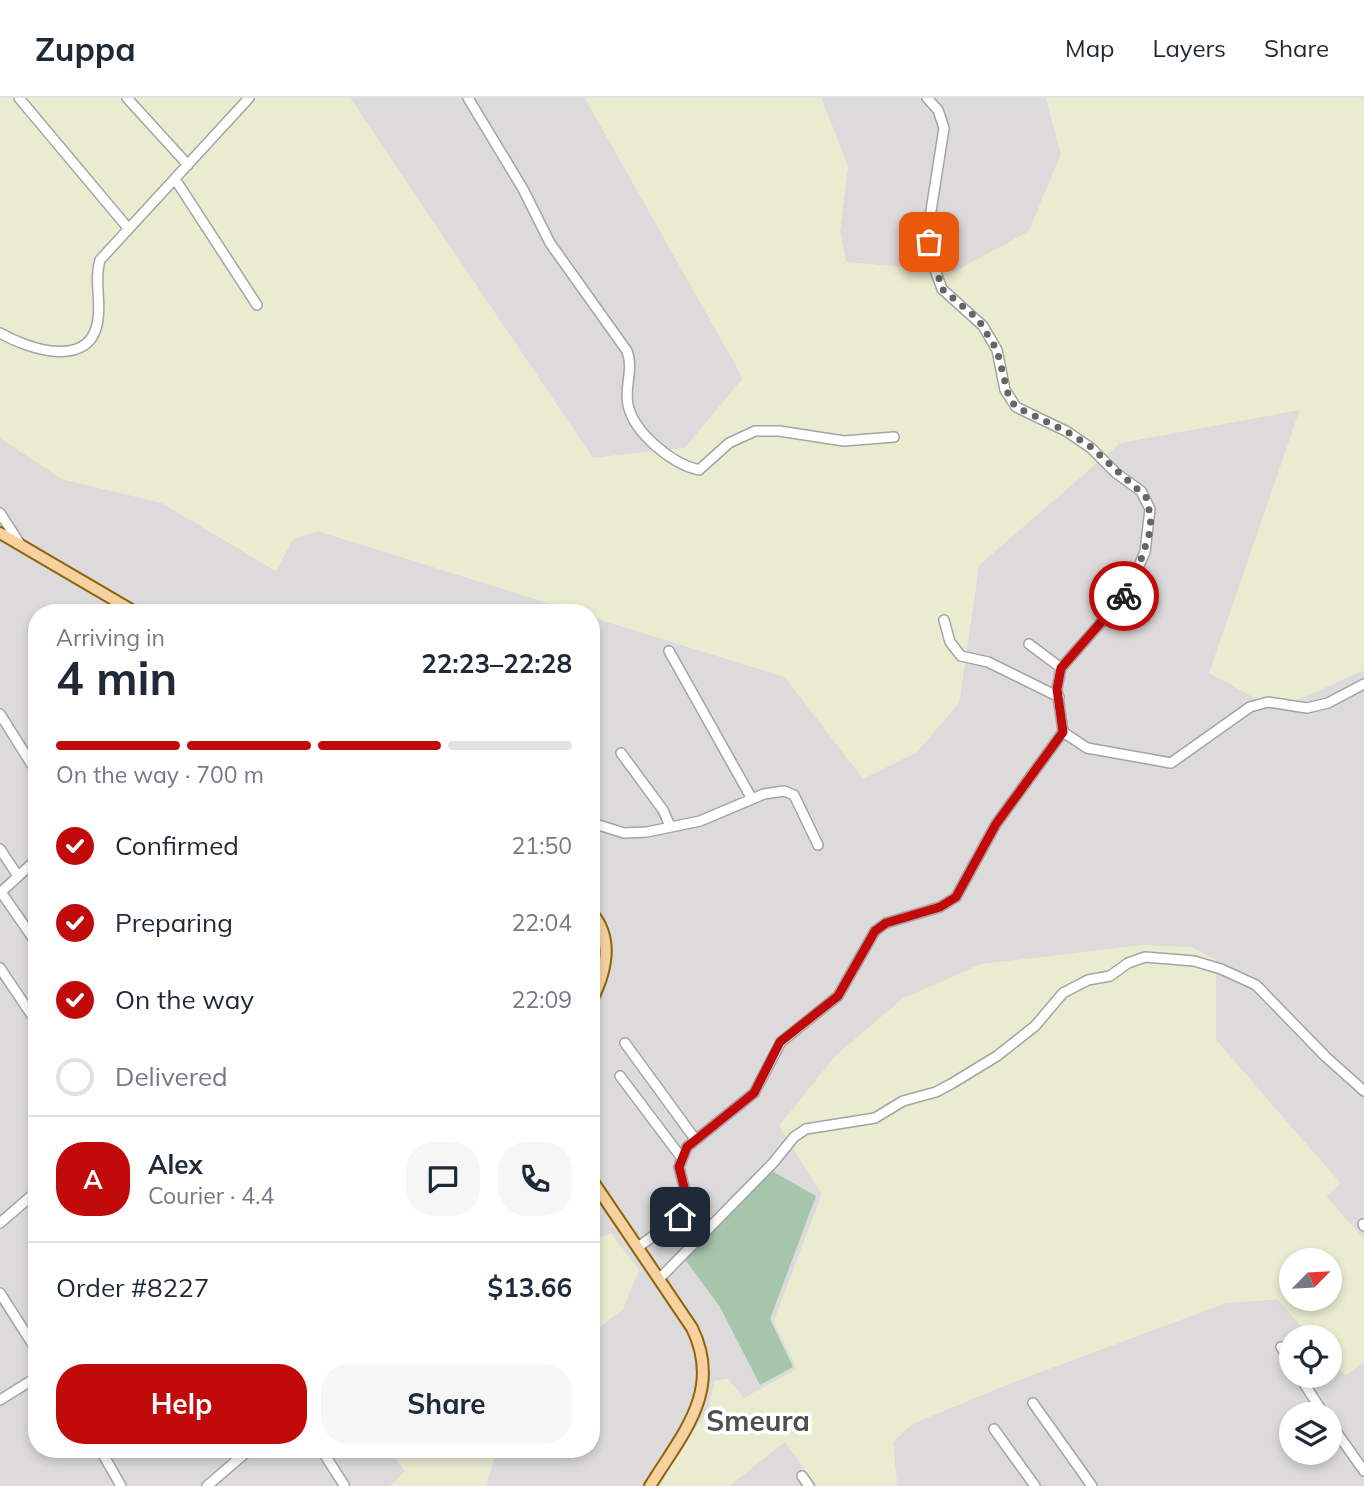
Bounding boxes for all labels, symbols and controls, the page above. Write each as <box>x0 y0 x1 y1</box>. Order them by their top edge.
text: Zuppa <box>35 28 136 69</box>
text: Map <box>1065 33 1114 63</box>
text: Layers <box>1152 33 1226 63</box>
text: Share <box>1264 33 1329 63</box>
pin <box>899 212 959 272</box>
icon: bag <box>910 223 948 261</box>
courier <box>1089 561 1159 631</box>
icon: bike <box>1105 577 1143 615</box>
text: Arriving in <box>56 623 165 652</box>
text: 22:23–22:28 <box>421 647 572 680</box>
text: 4 min <box>56 649 177 707</box>
text: On the way · 700 m <box>56 760 264 789</box>
icon: check <box>56 827 94 865</box>
text: Confirmed <box>115 829 239 862</box>
text: 21:50 <box>512 831 572 860</box>
icon: check <box>56 904 94 942</box>
text: Preparing <box>115 906 233 939</box>
text: 22:04 <box>512 908 572 937</box>
icon: check <box>56 981 94 1019</box>
text: On the way <box>115 983 254 1016</box>
text: 22:09 <box>512 985 572 1014</box>
text: Delivered <box>115 1060 228 1093</box>
button: chat <box>406 1142 480 1216</box>
button: phone <box>498 1142 572 1216</box>
text: Alex <box>148 1148 203 1181</box>
text: A <box>83 1163 103 1196</box>
text: Courier · 4.4 <box>148 1181 274 1210</box>
pin <box>650 1187 710 1247</box>
icon: home <box>661 1198 699 1236</box>
north arrow <box>1279 1248 1342 1311</box>
map controls <box>1279 1248 1342 1465</box>
text: Order #8227 <box>56 1271 209 1304</box>
text: $13.66 <box>488 1271 572 1304</box>
button: locate <box>1279 1325 1342 1388</box>
button: Help <box>56 1364 307 1444</box>
button: Share <box>321 1364 572 1444</box>
button: layers <box>1279 1402 1342 1465</box>
district label: Smeura <box>706 1403 810 1438</box>

